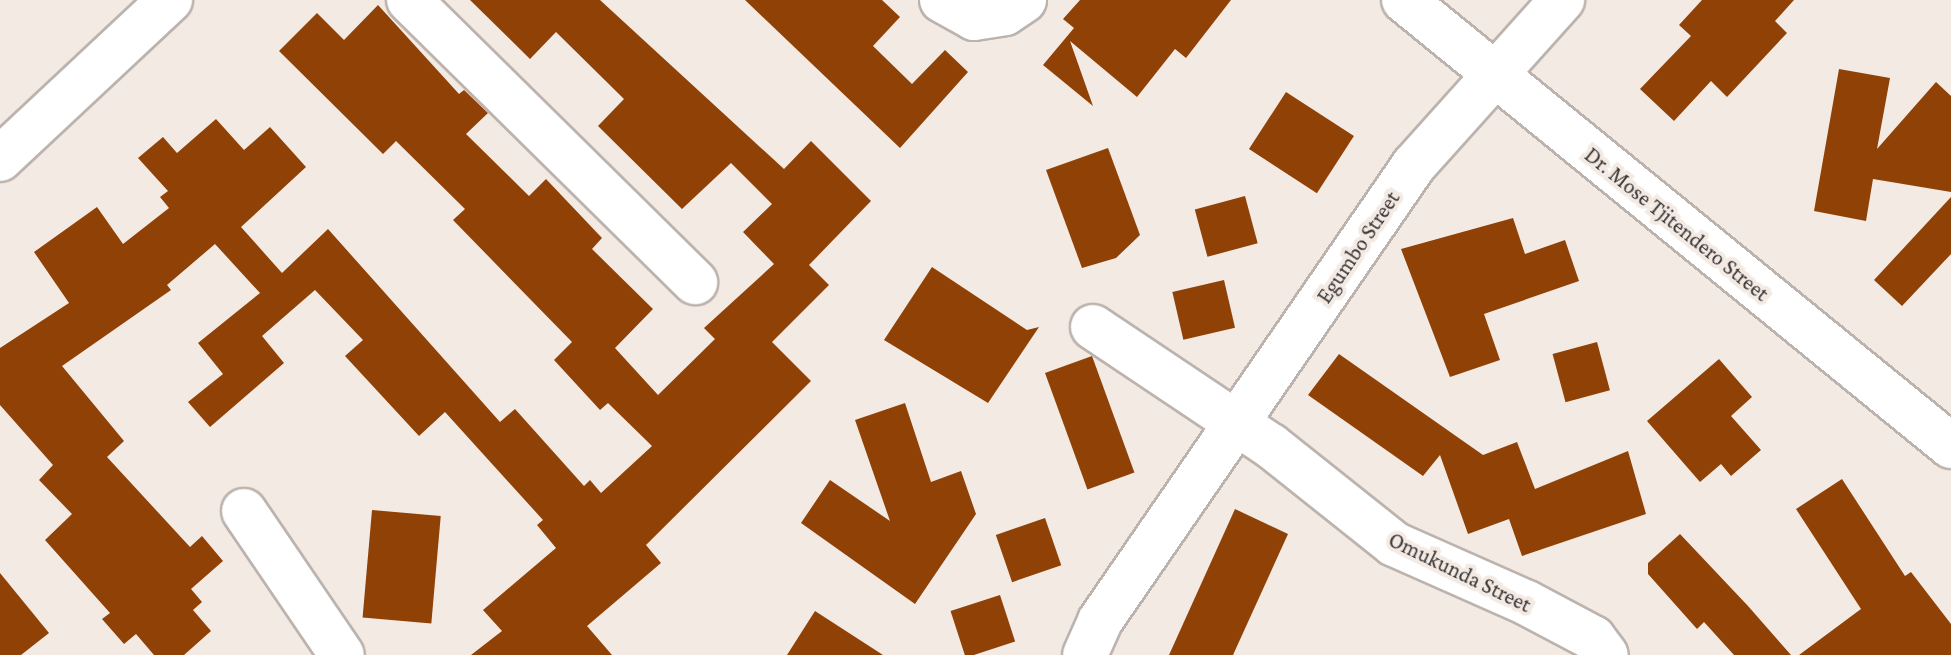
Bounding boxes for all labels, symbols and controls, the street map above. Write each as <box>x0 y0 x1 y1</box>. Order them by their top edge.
street label: Dr. Mose Tjitendero Street <box>1579 141 1775 307</box>
street label: Egumbo Street <box>1311 186 1405 308</box>
street label: Omukunda Street <box>1384 526 1536 618</box>

